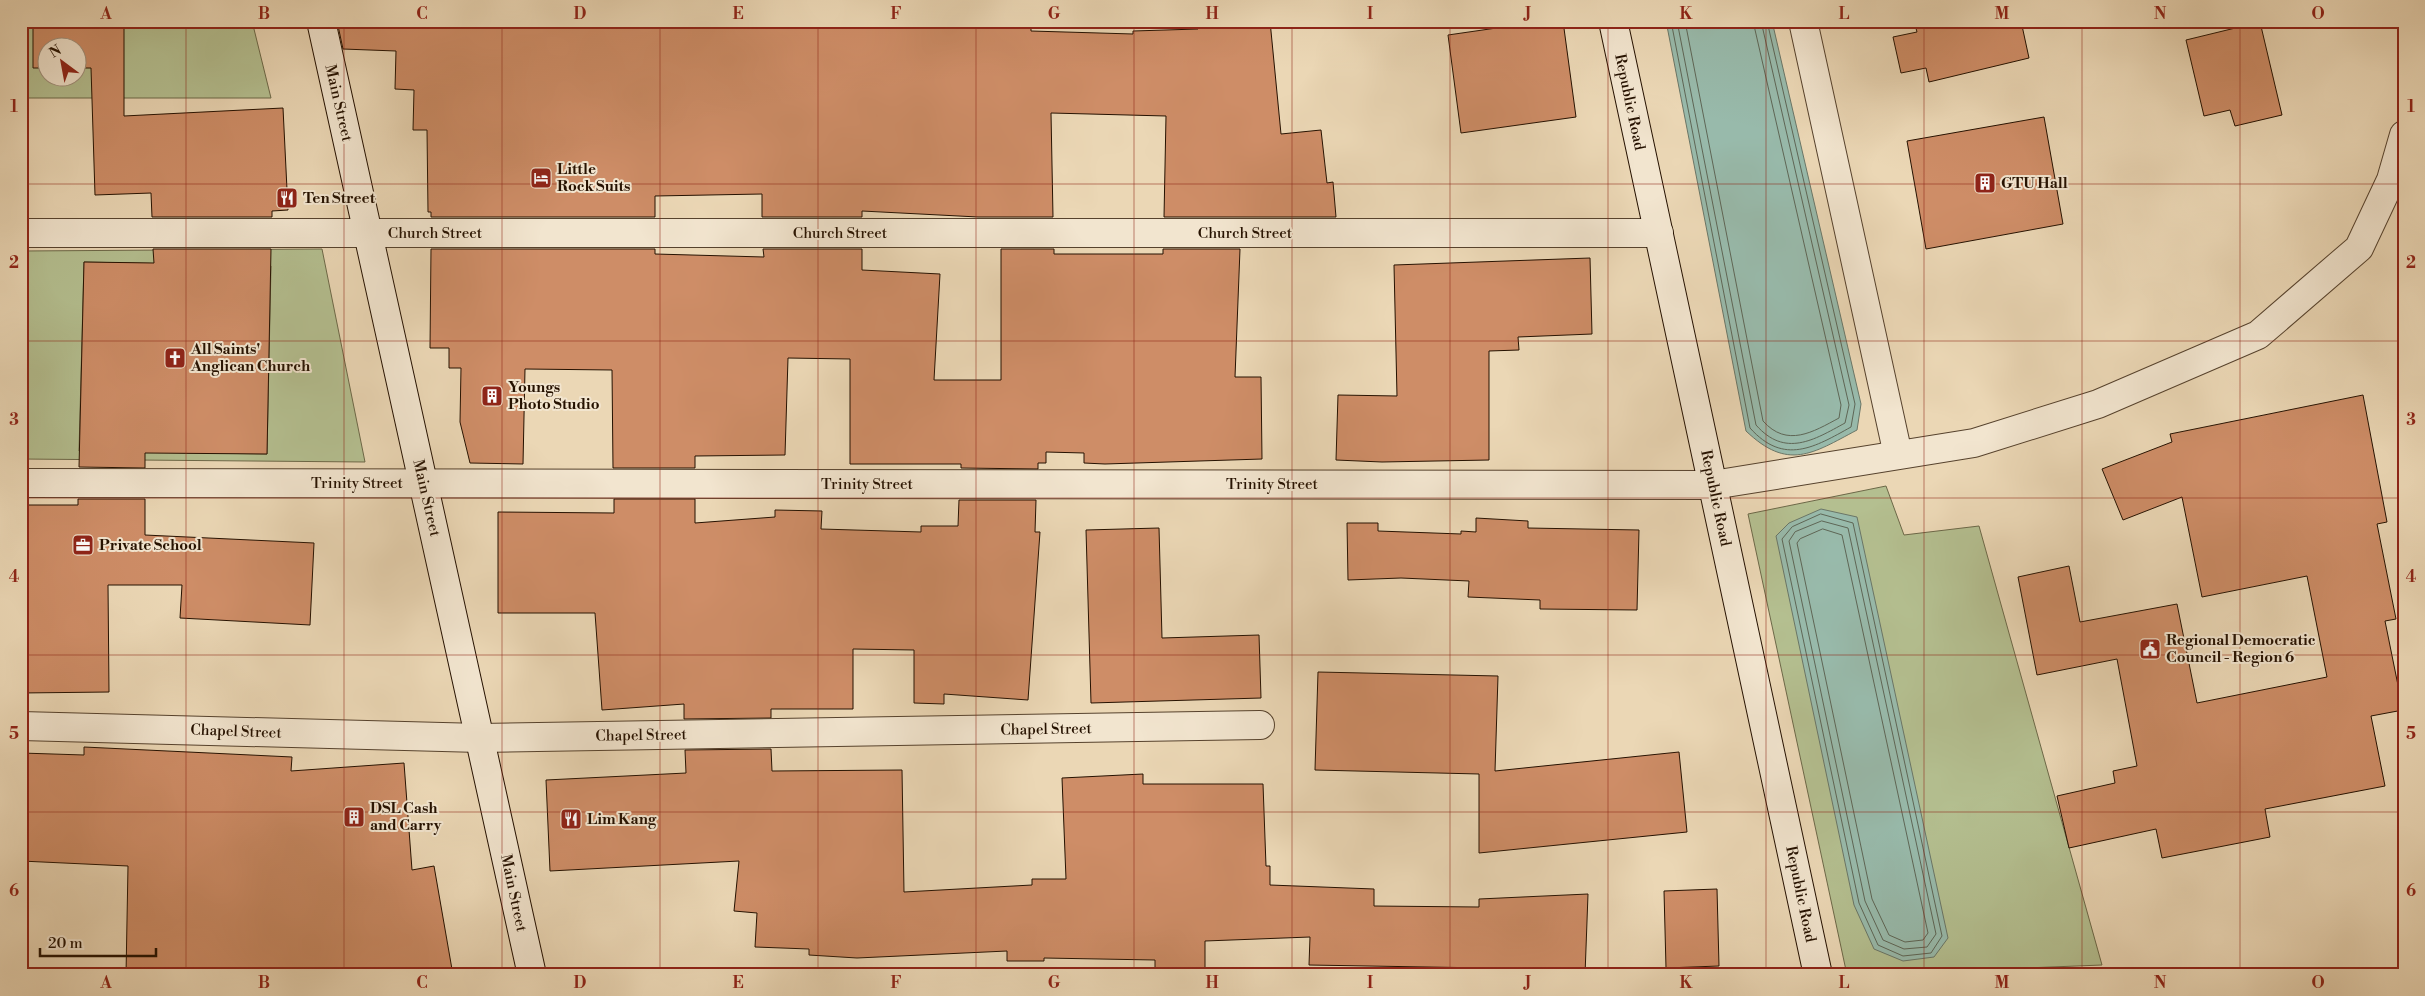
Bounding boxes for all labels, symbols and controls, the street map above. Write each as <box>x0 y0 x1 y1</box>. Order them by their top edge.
text: A <box>99 4 112 24</box>
text: B <box>258 4 270 24</box>
text: C <box>416 4 428 24</box>
text: D <box>574 4 587 24</box>
text: E <box>732 4 744 24</box>
text: F <box>890 4 902 24</box>
text: G <box>1048 4 1061 24</box>
text: H <box>1205 4 1219 24</box>
text: I <box>1367 4 1373 24</box>
text: J <box>1523 4 1531 24</box>
text: K <box>1680 4 1694 24</box>
text: L <box>1839 4 1850 24</box>
text: M <box>1995 4 2010 24</box>
text: N <box>2154 4 2167 24</box>
text: O <box>2311 4 2325 24</box>
north arrow <box>38 38 88 88</box>
text: N <box>46 41 65 62</box>
street label: Republic Road <box>1610 52 1649 153</box>
street label: Main Street <box>320 63 357 144</box>
text: 1 <box>10 97 18 117</box>
text: 1 <box>2407 97 2415 117</box>
place label: Little Rock Suits <box>557 160 630 196</box>
hotel icon: Little Rock Suits <box>529 166 553 190</box>
building icon: GTU Hall <box>1973 171 1997 195</box>
place label: GTU Hall <box>2001 174 2068 193</box>
restaurant icon: Ten Street <box>275 186 299 210</box>
place label: Ten Street <box>303 189 376 208</box>
street label: Church Street <box>388 224 483 243</box>
street label: Church Street <box>793 224 888 243</box>
street label: Church Street <box>1198 224 1293 243</box>
text: 2 <box>9 253 19 273</box>
text: 2 <box>2406 253 2416 273</box>
place label: All Saints' Anglican Church <box>190 340 311 376</box>
church icon: All Saints' Anglican Church <box>163 346 187 370</box>
place label: Youngs Photo Studio <box>508 378 600 414</box>
building icon: Youngs Photo Studio <box>480 384 504 408</box>
text: 3 <box>9 410 19 430</box>
text: 3 <box>2406 410 2416 430</box>
street label: Republic Road <box>1696 448 1735 549</box>
street label: Main Street <box>408 458 445 539</box>
street label: Trinity Street <box>311 474 404 493</box>
street label: Trinity Street <box>821 475 914 494</box>
street label: Trinity Street <box>1226 475 1319 494</box>
office icon: Private School <box>71 533 95 557</box>
place label: Private School <box>99 536 202 555</box>
text: 4 <box>9 567 20 587</box>
text: 4 <box>2406 567 2417 587</box>
place label: Regional Democratic Council - Region 6 <box>2166 631 2316 667</box>
public building icon: Regional Democratic Council - Region 6 <box>2138 637 2162 661</box>
street label: Chapel Street <box>1000 719 1093 740</box>
street label: Chapel Street <box>190 720 283 743</box>
text: 5 <box>9 724 19 744</box>
text: 5 <box>2406 724 2416 744</box>
street label: Chapel Street <box>595 725 688 746</box>
place label: DSL Cash and Carry <box>370 799 442 835</box>
building icon: DSL Cash and Carry <box>342 805 366 829</box>
restaurant icon: Lim Kang <box>559 807 583 831</box>
place label: Lim Kang <box>587 810 657 829</box>
street label: Republic Road <box>1781 844 1820 945</box>
street label: Main Street <box>496 853 531 934</box>
text: 6 <box>9 881 19 901</box>
text: 6 <box>2406 881 2416 901</box>
scale bar <box>40 926 156 958</box>
text: 20 m <box>48 934 83 953</box>
text: A <box>99 973 112 993</box>
text: B <box>258 973 270 993</box>
text: C <box>416 973 428 993</box>
text: D <box>574 973 587 993</box>
text: E <box>732 973 744 993</box>
text: F <box>890 973 902 993</box>
text: G <box>1048 973 1061 993</box>
text: H <box>1205 973 1219 993</box>
text: I <box>1367 973 1373 993</box>
text: J <box>1523 973 1531 993</box>
text: K <box>1680 973 1694 993</box>
text: L <box>1839 973 1850 993</box>
text: M <box>1995 973 2010 993</box>
text: N <box>2154 973 2167 993</box>
text: O <box>2311 973 2325 993</box>

